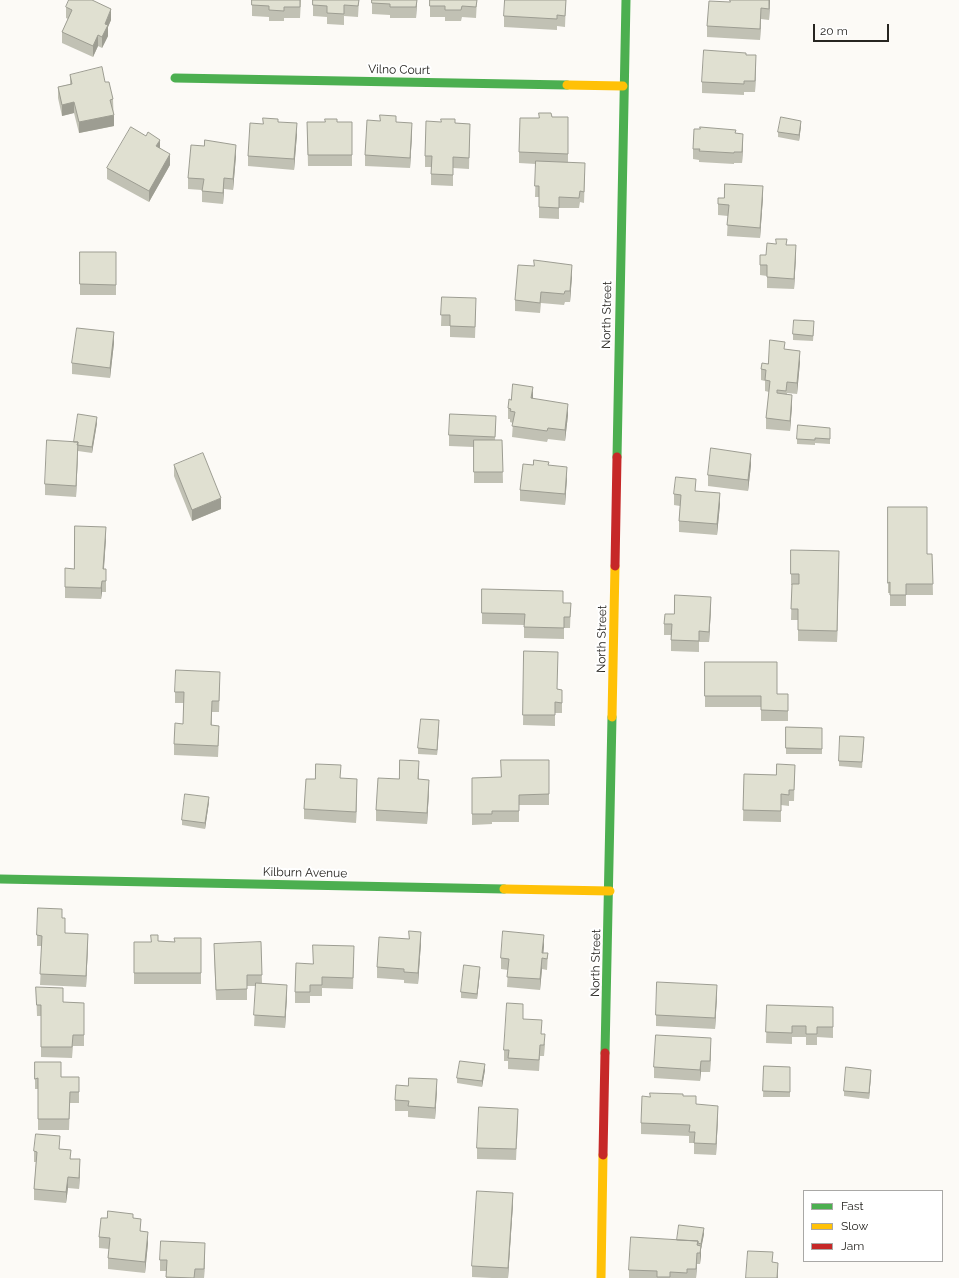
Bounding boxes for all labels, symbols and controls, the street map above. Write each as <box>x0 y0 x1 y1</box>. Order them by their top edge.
scale bar <box>815 16 891 42</box>
text: 20 m <box>820 24 848 38</box>
street label: Vilno Court <box>368 62 430 78</box>
street label: North Street <box>599 281 615 349</box>
street label: North Street <box>594 605 610 673</box>
street label: Kilburn Avenue <box>263 865 347 881</box>
street label: North Street <box>588 929 604 997</box>
legend <box>803 1190 943 1262</box>
text: Fast <box>841 1199 864 1213</box>
text: Slow <box>841 1219 868 1233</box>
text: Jam <box>841 1239 864 1253</box>

